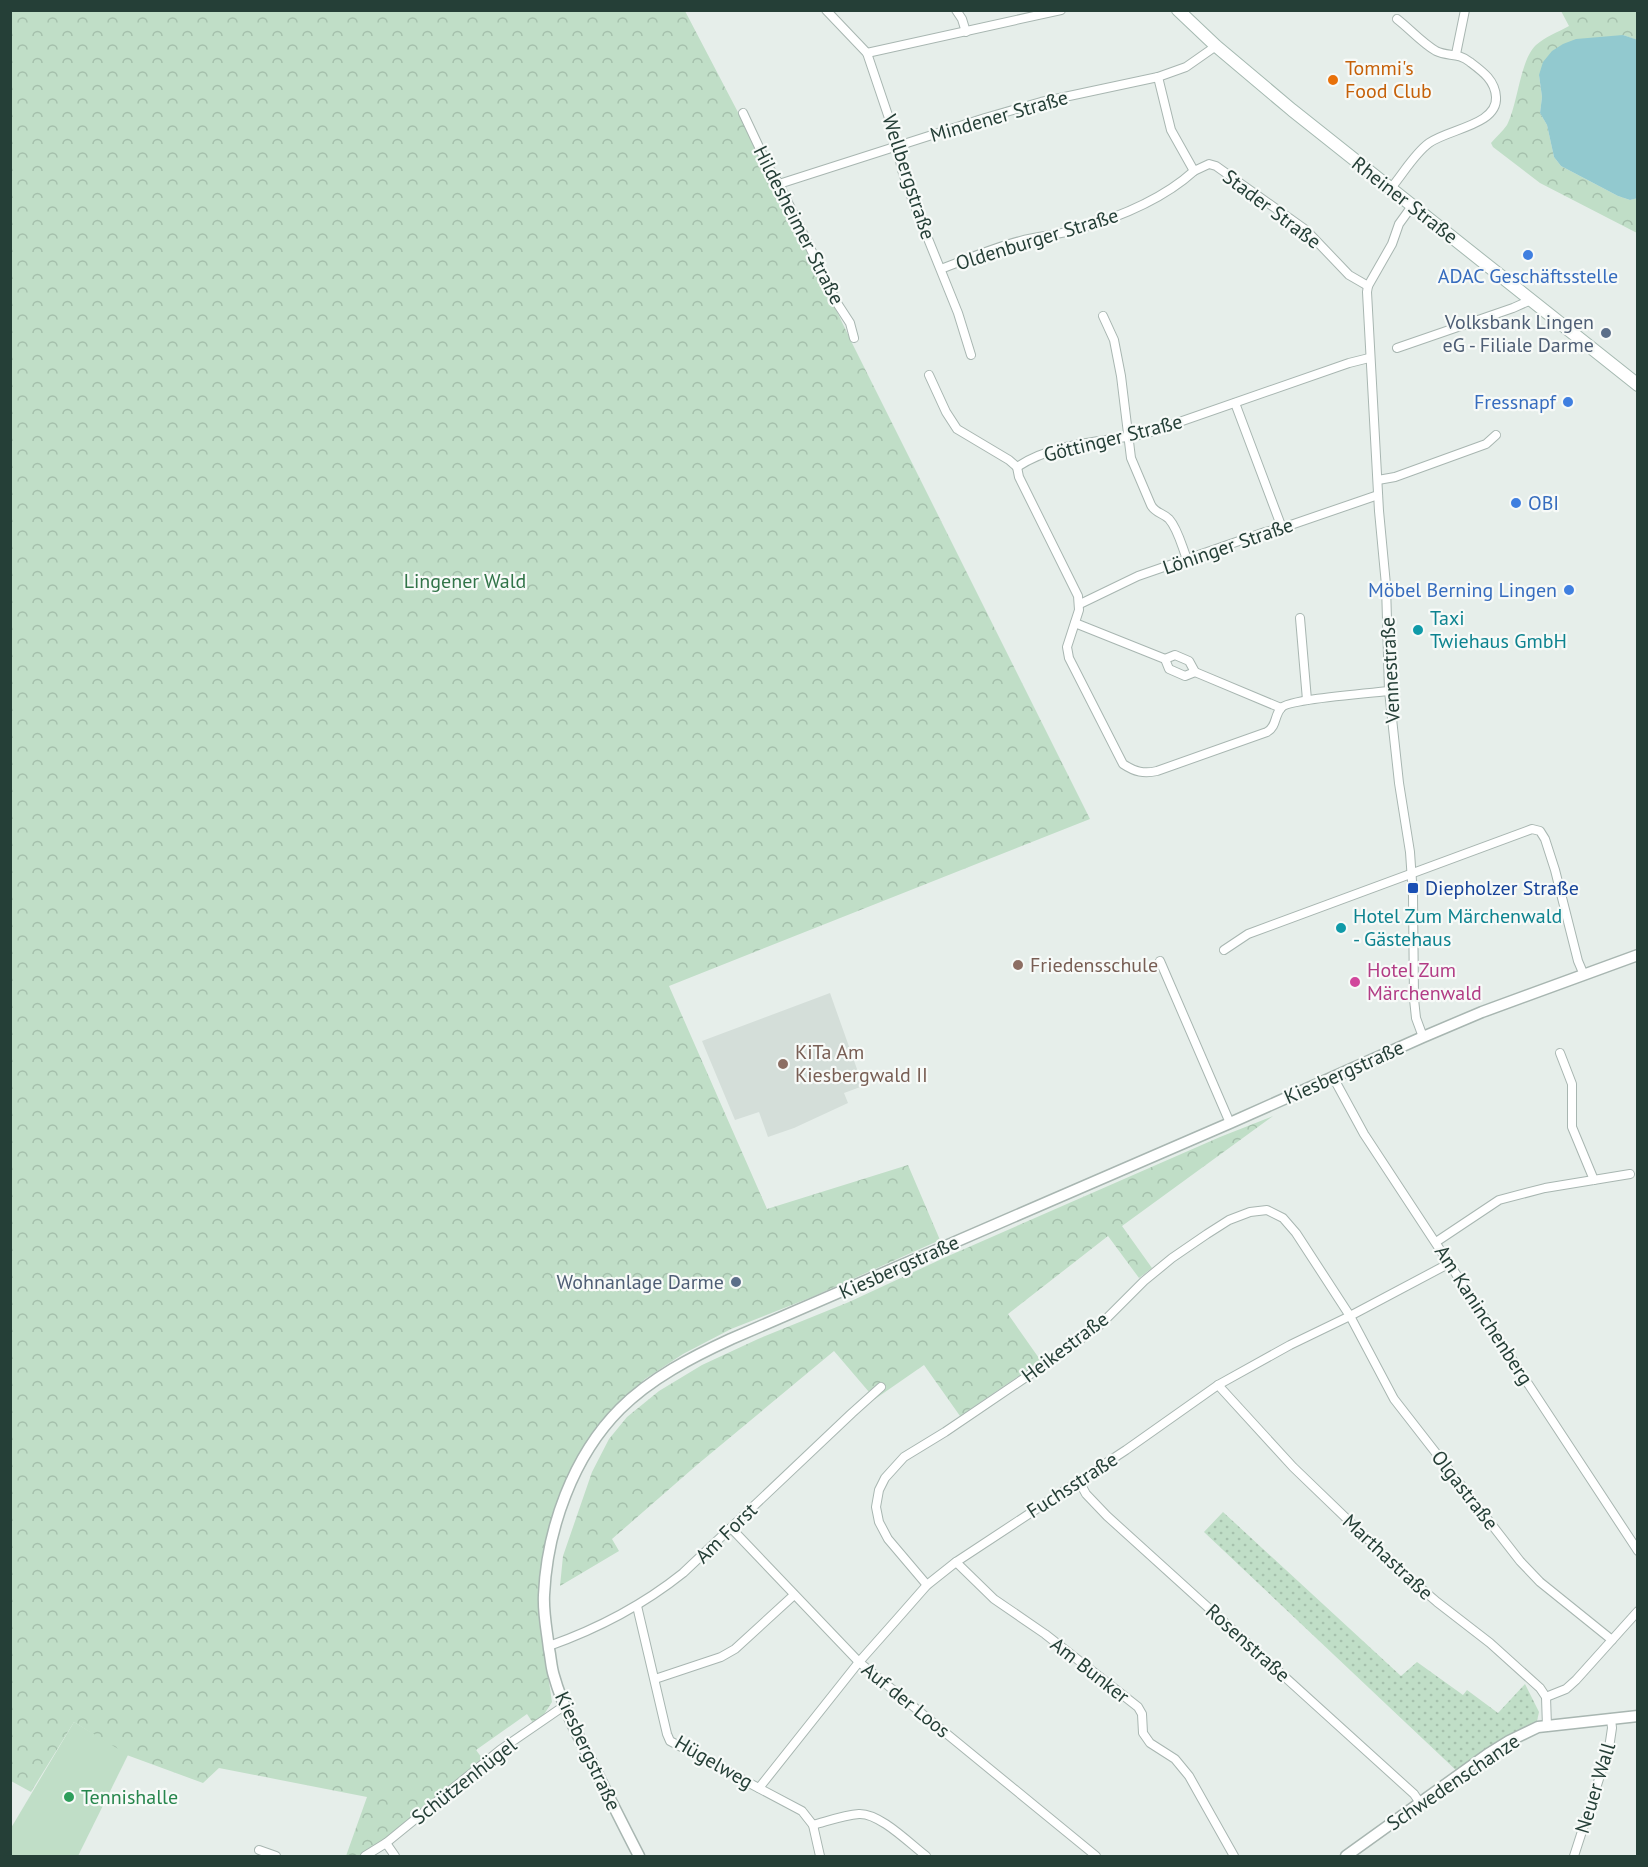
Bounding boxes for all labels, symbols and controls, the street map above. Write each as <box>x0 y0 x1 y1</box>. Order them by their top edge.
place label: Tommi's Food Club <box>1345 55 1432 104</box>
marker: Tommi's Food Club <box>1326 73 1340 87</box>
street label: Mindener Straße <box>927 84 1071 148</box>
street label: Wellbergstraße <box>877 111 941 243</box>
street label: Hildesheimer Straße <box>748 141 850 309</box>
street label: Rheiner Straße <box>1347 150 1463 250</box>
street label: Stader Straße <box>1218 164 1326 254</box>
street label: Oldenburger Straße <box>952 202 1122 276</box>
marker: ADAC Geschäftsstelle <box>1521 248 1535 262</box>
place label: ADAC Geschäftsstelle <box>1438 263 1618 289</box>
place label: Volksbank Lingen eG - Filiale Darme <box>1443 309 1594 358</box>
marker: Volksbank Lingen eG - Filiale Darme <box>1599 326 1613 340</box>
place label: Fressnapf <box>1474 389 1558 415</box>
marker: Fressnapf <box>1561 395 1575 409</box>
street label: Göttinger Straße <box>1041 408 1185 468</box>
place label: OBI <box>1528 490 1559 516</box>
marker: OBI <box>1509 496 1523 510</box>
street label: Löninger Straße <box>1159 512 1297 580</box>
park label: Lingener Wald <box>404 568 526 594</box>
place label: Möbel Berning Lingen <box>1368 577 1557 603</box>
marker: Möbel Berning Lingen <box>1562 583 1576 597</box>
place label: Taxi Twiehaus GmbH <box>1430 605 1567 654</box>
street label: Vennestraße <box>1374 616 1406 725</box>
marker: Taxi Twiehaus GmbH <box>1411 623 1425 637</box>
place label: Diepholzer Straße <box>1425 875 1579 901</box>
marker: Diepholzer Straße <box>1406 881 1420 895</box>
place label: Hotel Zum Märchenwald - Gästehaus <box>1353 903 1562 952</box>
marker: Hotel Zum Märchenwald - Gästehaus <box>1334 921 1348 935</box>
place label: Friedensschule <box>1030 952 1158 978</box>
place label: Hotel Zum Märchenwald <box>1367 957 1482 1006</box>
marker: Friedensschule <box>1011 958 1025 972</box>
marker: Hotel Zum Märchenwald <box>1348 975 1362 989</box>
street label: Kiesbergstraße <box>1280 1034 1408 1110</box>
place label: KiTa Am Kiesbergwald II <box>795 1039 928 1088</box>
marker: KiTa Am Kiesbergwald II <box>776 1057 790 1071</box>
street label: Kiesbergstraße <box>835 1229 963 1305</box>
street label: Am Kaninchenberg <box>1429 1240 1539 1390</box>
place label: Wohnanlage Darme <box>557 1269 724 1295</box>
marker: Wohnanlage Darme <box>729 1275 743 1289</box>
street label: Heikestraße <box>1016 1306 1114 1388</box>
street label: Olgastraße <box>1426 1445 1504 1535</box>
street label: Fuchsstraße <box>1022 1446 1122 1524</box>
street label: Am Forst <box>690 1497 763 1569</box>
street label: Marthastraße <box>1337 1508 1439 1606</box>
street label: Rosenstraße <box>1200 1598 1296 1688</box>
street label: Am Bunker <box>1045 1631 1135 1709</box>
street label: Auf der Loos <box>857 1656 955 1744</box>
street label: Kiesbergstraße <box>549 1687 627 1815</box>
street label: Schwedenschanze <box>1381 1728 1525 1836</box>
street label: Hügelweg <box>670 1729 758 1795</box>
street label: Schützenhügel <box>406 1732 522 1830</box>
street label: Neuer Wall <box>1569 1739 1621 1837</box>
place label: Tennishalle <box>81 1784 178 1810</box>
marker: Tennishalle <box>62 1790 76 1804</box>

